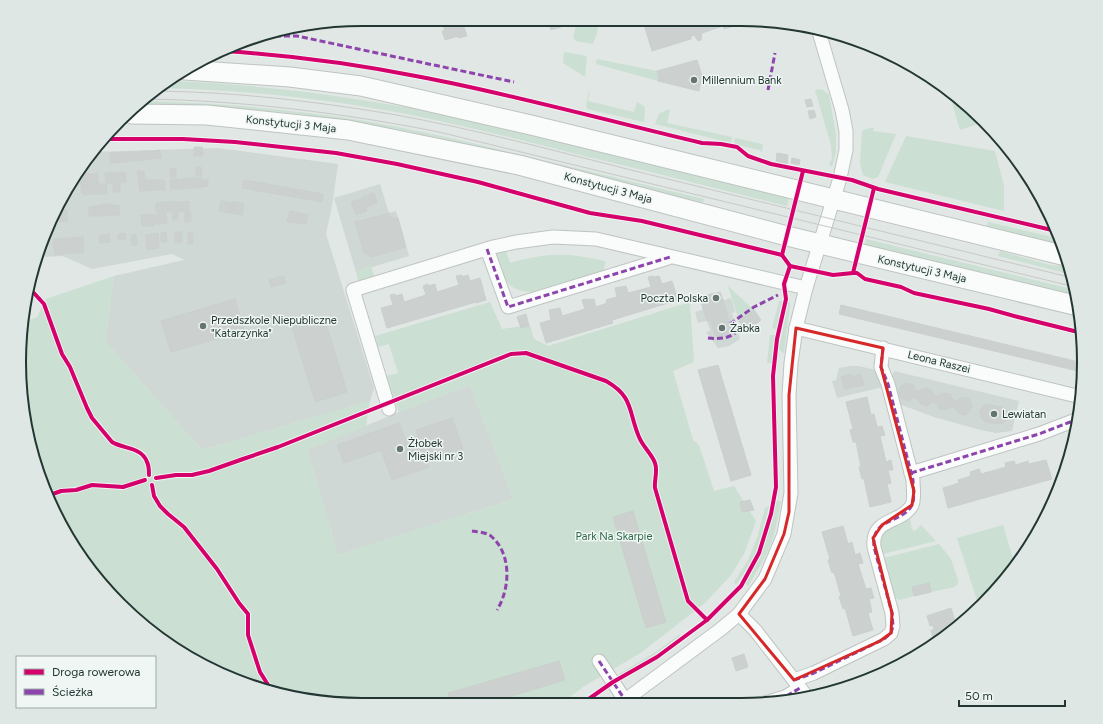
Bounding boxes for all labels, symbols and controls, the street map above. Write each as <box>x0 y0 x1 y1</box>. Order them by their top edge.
place label: Millennium Bank <box>702 74 782 87</box>
marker: Millennium Bank <box>689 75 699 85</box>
street label: Konstytucji 3 Maja <box>245 113 337 135</box>
street label: Konstytucji 3 Maja <box>562 170 654 206</box>
street label: Konstytucji 3 Maja <box>876 252 968 286</box>
place label: Poczta Polska <box>641 292 708 305</box>
marker: Poczta Polska <box>711 293 721 303</box>
place label: Przedszkole Niepubliczne "Katarzynka" <box>211 314 337 340</box>
marker: Przedszkole Niepubliczne "Katarzynka" <box>198 321 208 331</box>
place label: Żabka <box>730 322 760 335</box>
marker: Żabka <box>717 323 727 333</box>
street label: Leona Raszei <box>906 348 972 376</box>
place label: Lewiatan <box>1002 408 1046 421</box>
marker: Lewiatan <box>989 409 999 419</box>
place label: Żłobek Miejski nr 3 <box>408 437 463 463</box>
marker: Żłobek Miejski nr 3 <box>395 444 405 454</box>
park label: Park Na Skarpie <box>576 530 652 543</box>
legend <box>16 656 156 708</box>
text: Droga rowerowa <box>52 665 140 679</box>
scale bar <box>959 682 1065 708</box>
text: Ścieżka <box>52 685 93 699</box>
text: 50 m <box>965 689 993 703</box>

